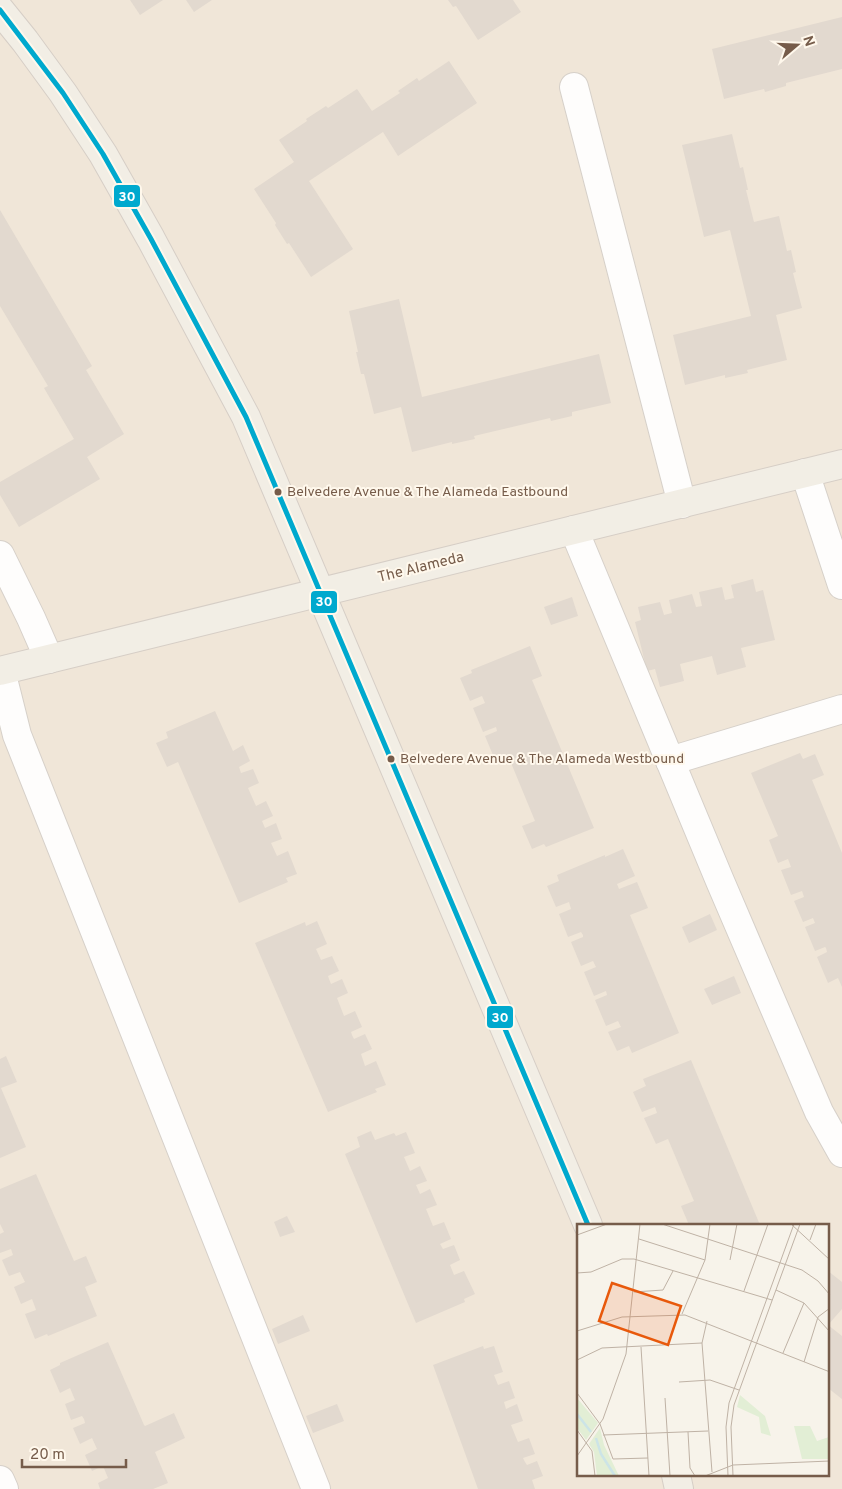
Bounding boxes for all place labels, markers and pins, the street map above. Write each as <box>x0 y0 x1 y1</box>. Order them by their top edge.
place label: Belvedere Avenue & The Alameda Eastbound <box>287 484 568 501</box>
marker: Belvedere Avenue & The Alameda Eastbound <box>273 487 283 497</box>
place label: Belvedere Avenue & The Alameda Westbound <box>400 751 684 768</box>
marker: Belvedere Avenue & The Alameda Westbound <box>386 754 396 764</box>

